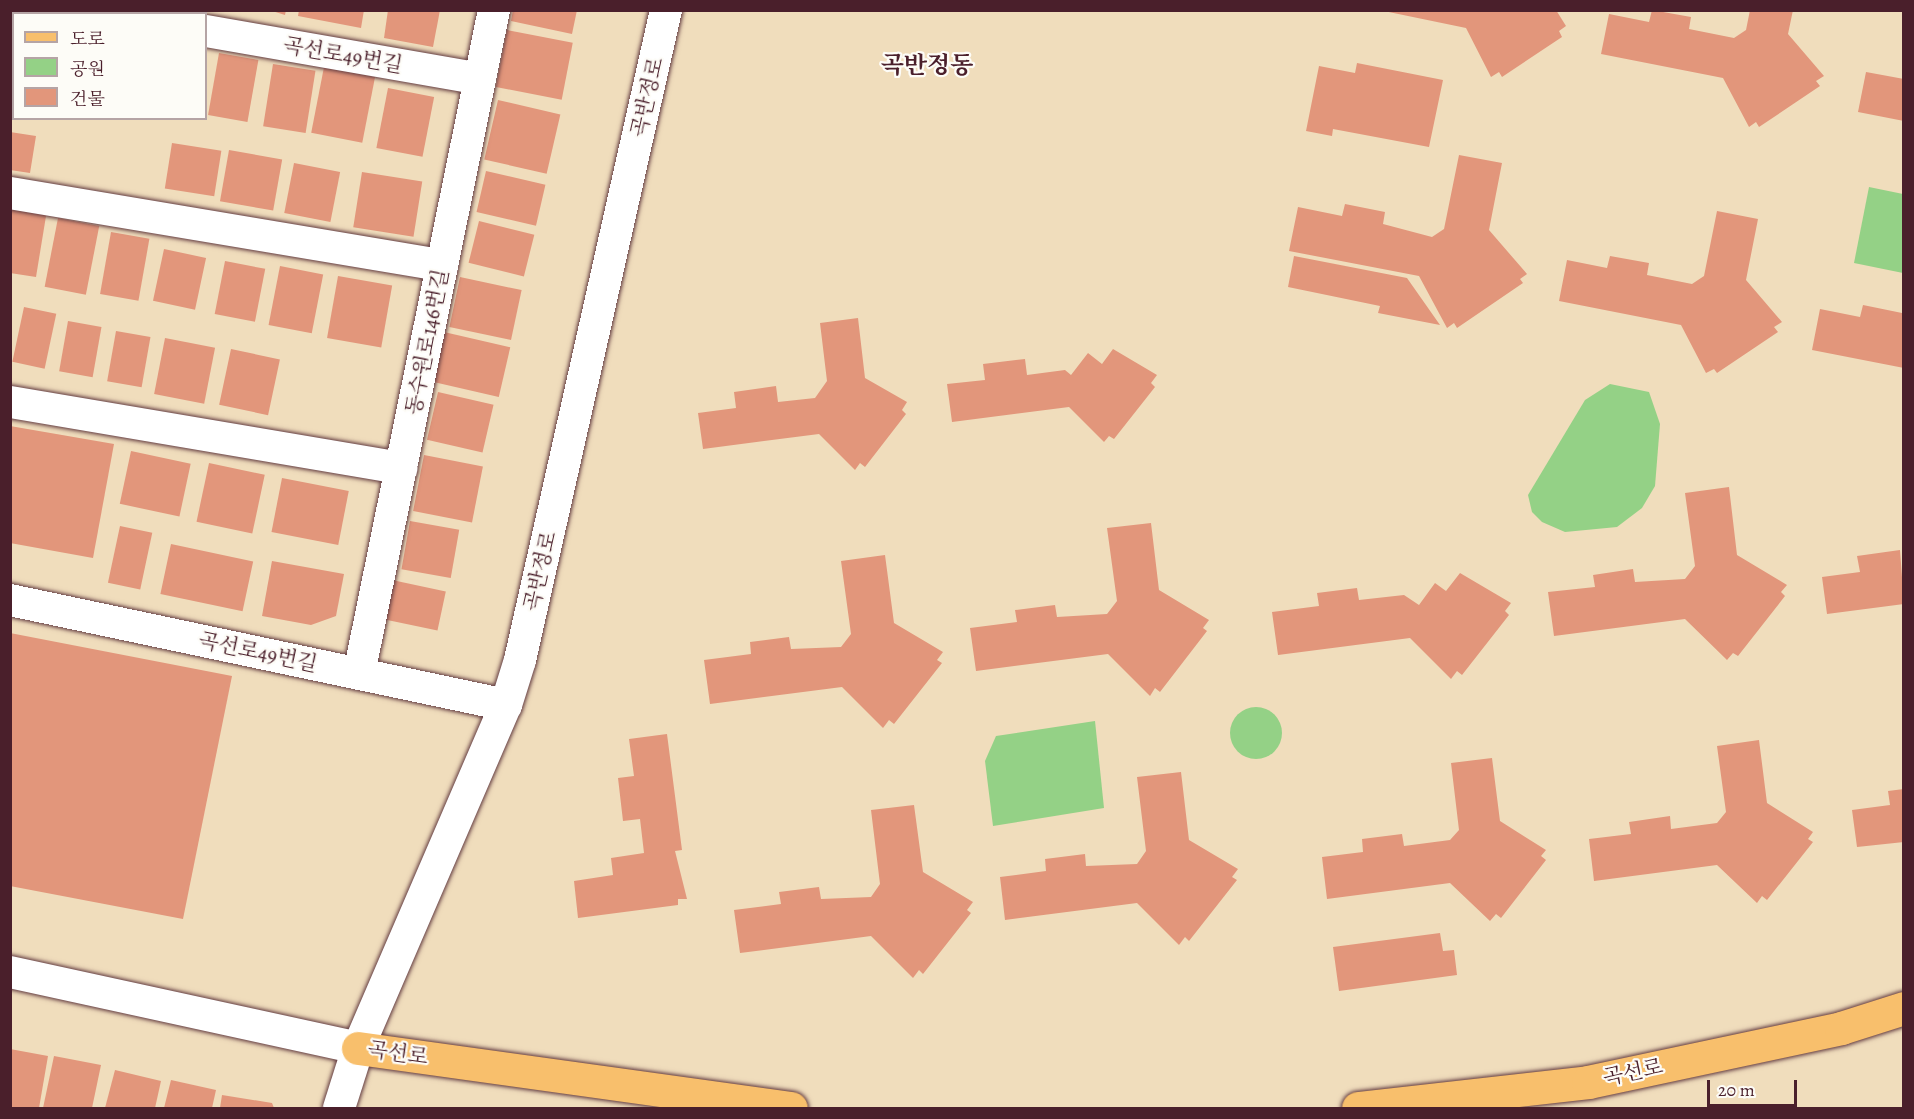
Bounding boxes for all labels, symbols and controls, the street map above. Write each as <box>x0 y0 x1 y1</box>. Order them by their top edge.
legend <box>12 12 207 120</box>
text: 도로 <box>70 27 105 51</box>
street label: 곡선로49번길 <box>281 32 405 78</box>
district label: 곡반정동 <box>881 52 973 80</box>
street label: 곡반정로 <box>626 55 668 139</box>
text: 공원 <box>70 57 105 81</box>
text: 건물 <box>70 87 105 111</box>
street label: 동수원로146번길 <box>401 267 453 417</box>
street label: 곡반정로 <box>519 529 561 613</box>
street label: 곡선로49번길 <box>196 627 320 677</box>
street label: 곡선로 <box>366 1036 430 1070</box>
street label: 곡선로 <box>1601 1053 1665 1091</box>
scale bar <box>1710 1068 1800 1106</box>
text: 20 m <box>1718 1078 1755 1102</box>

